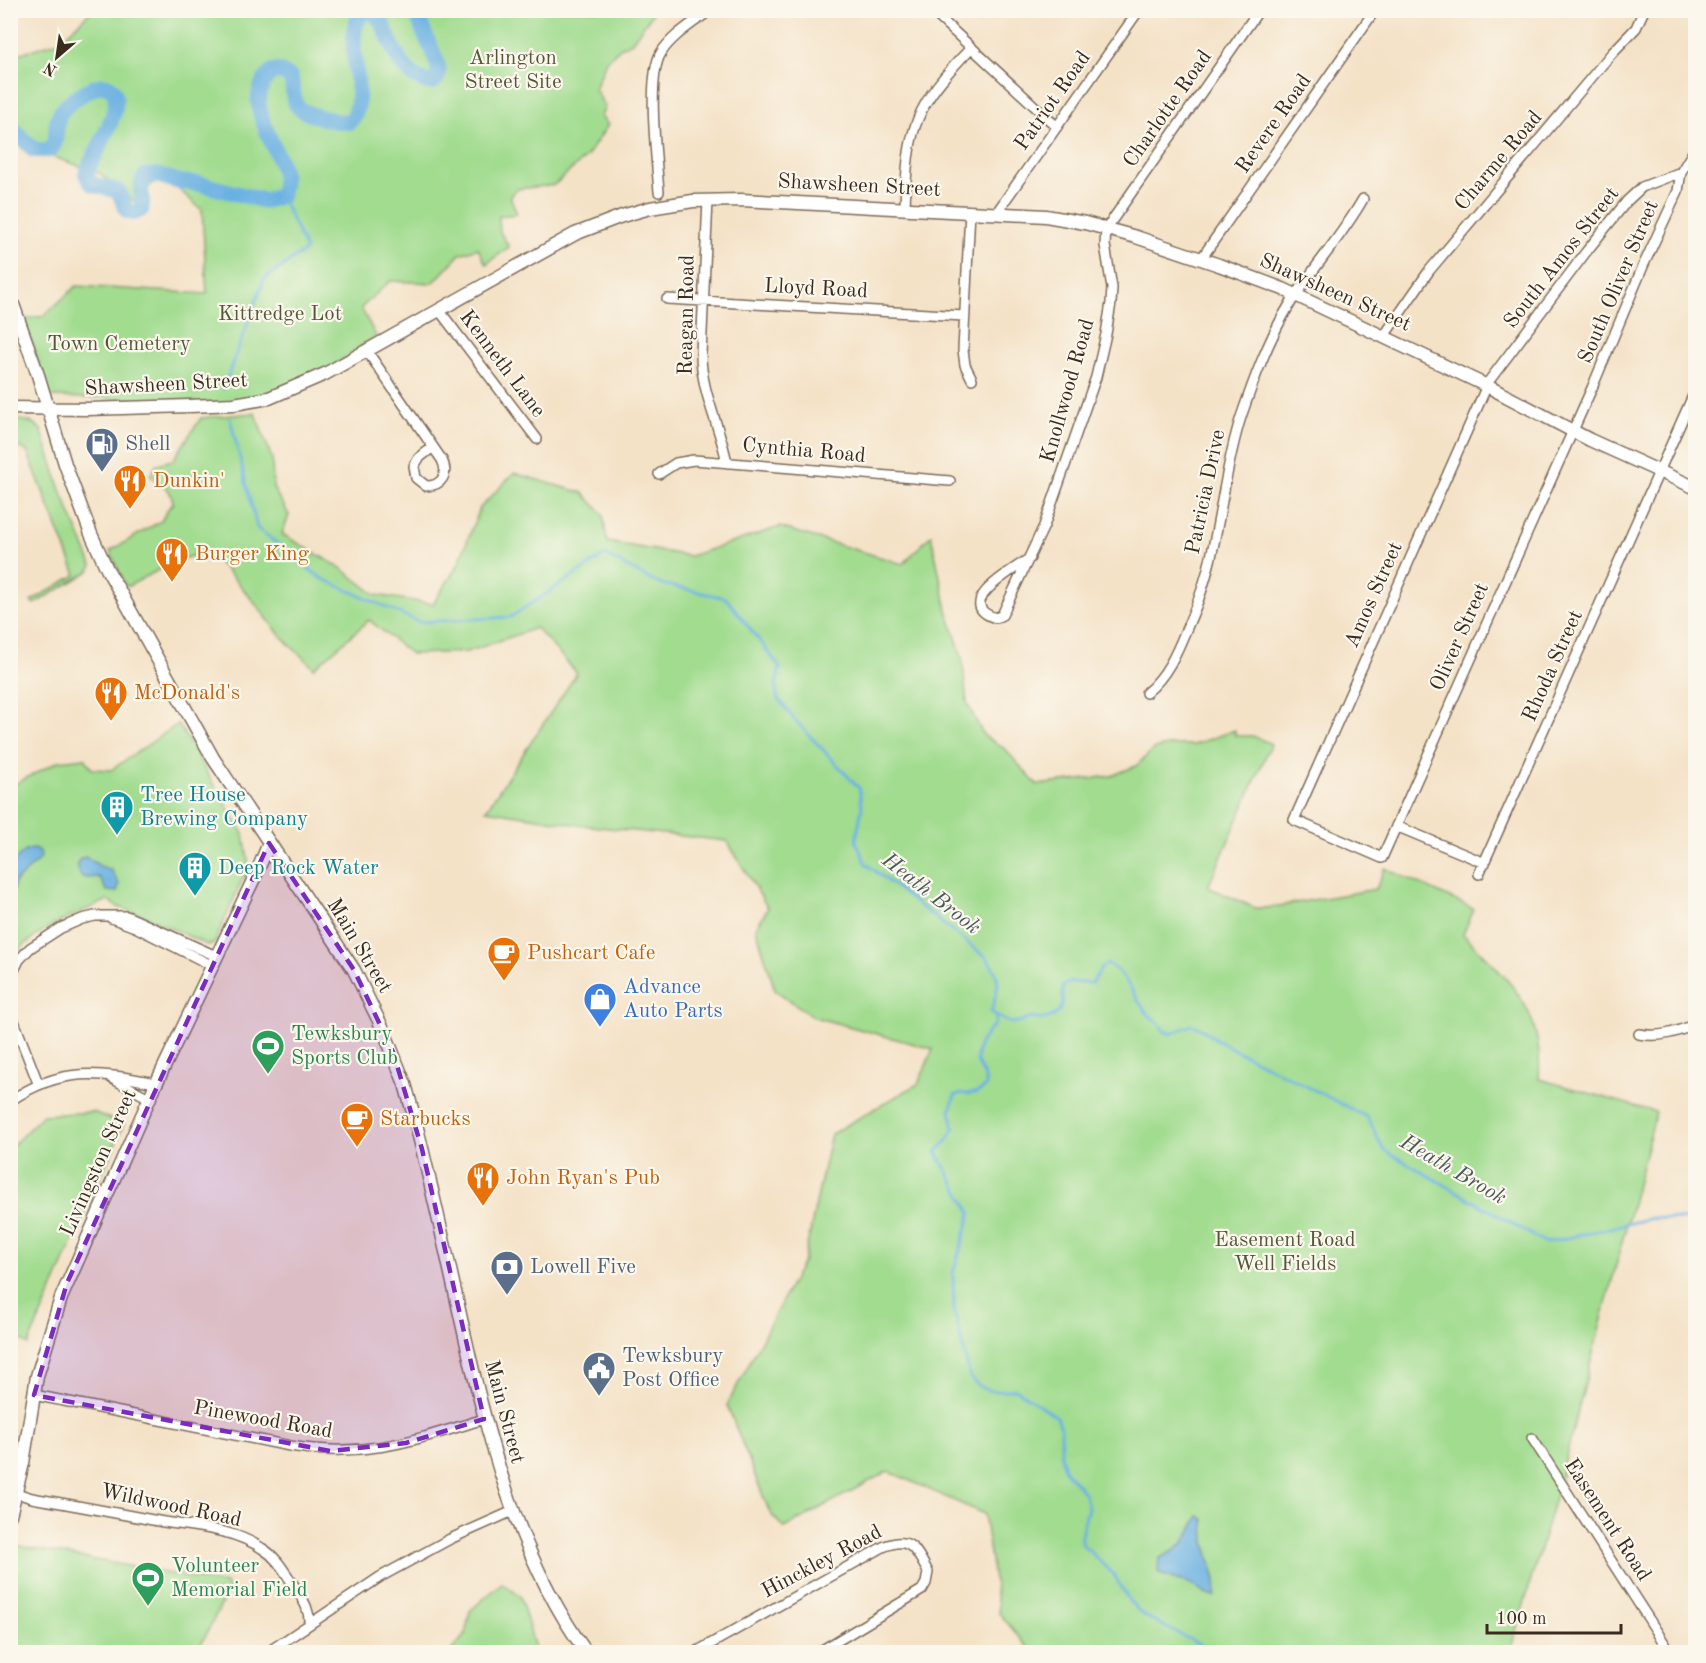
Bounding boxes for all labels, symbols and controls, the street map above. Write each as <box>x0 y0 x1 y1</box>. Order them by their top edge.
north arrow <box>27 27 87 87</box>
street label: Charlotte Road <box>1120 47 1216 171</box>
park label: Arlington Street Site <box>464 48 562 93</box>
street label: Patriot Road <box>1011 48 1095 154</box>
text: N <box>41 58 60 78</box>
street label: Revere Road <box>1232 71 1316 177</box>
street label: Charme Road <box>1451 107 1547 215</box>
street label: Shawsheen Street <box>777 171 941 201</box>
street label: South Amos Street <box>1500 183 1624 333</box>
street label: South Oliver Street <box>1575 197 1663 367</box>
street label: Shawsheen Street <box>1256 250 1414 336</box>
street label: Reagan Road <box>675 254 699 376</box>
street label: Lloyd Road <box>764 276 868 302</box>
park label: Kittredge Lot <box>218 304 342 325</box>
street label: Kenneth Lane <box>455 307 549 421</box>
street label: Knollwood Road <box>1037 317 1099 465</box>
park label: Town Cemetery <box>47 334 191 355</box>
street label: Shawsheen Street <box>84 370 248 400</box>
fuel station icon: Shell <box>84 426 120 473</box>
street label: Patricia Drive <box>1183 428 1229 556</box>
place label: Shell <box>125 434 171 455</box>
street label: Cynthia Road <box>741 435 867 467</box>
restaurant icon: Dunkin' <box>112 463 148 510</box>
place label: Dunkin' <box>153 471 225 492</box>
restaurant icon: Burger King <box>154 536 190 583</box>
street label: Amos Street <box>1341 539 1407 651</box>
place label: Burger King <box>195 544 310 565</box>
street label: Oliver Street <box>1427 580 1493 694</box>
street label: Rhoda Street <box>1519 607 1587 725</box>
restaurant icon: McDonald's <box>93 675 129 722</box>
place label: McDonald's <box>134 683 240 704</box>
place label: Tree House Brewing Company <box>140 785 308 830</box>
building icon: Tree House Brewing Company <box>99 789 135 836</box>
water label: Heath Brook <box>877 848 985 939</box>
building icon: Deep Rock Water <box>177 850 213 897</box>
place label: Deep Rock Water <box>218 858 379 879</box>
street label: Main Street <box>323 895 395 997</box>
cafe icon: Pushcart Cafe <box>486 935 522 982</box>
place label: Pushcart Cafe <box>527 943 655 964</box>
place label: Advance Auto Parts <box>623 977 723 1022</box>
shop icon: Advance Auto Parts <box>582 981 618 1028</box>
place label: Tewksbury Sports Club <box>291 1024 398 1069</box>
sports icon: Tewksbury Sports Club <box>250 1028 286 1075</box>
street label: Livingston Street <box>57 1086 141 1240</box>
cafe icon: Starbucks <box>339 1101 375 1148</box>
place label: Starbucks <box>380 1109 471 1130</box>
water label: Heath Brook <box>1395 1130 1510 1209</box>
restaurant icon: John Ryan's Pub <box>465 1160 501 1207</box>
place label: John Ryan's Pub <box>506 1168 660 1189</box>
park label: Easement Road Well Fields <box>1214 1230 1356 1275</box>
bank icon: Lowell Five <box>489 1249 525 1296</box>
place label: Lowell Five <box>530 1257 636 1278</box>
place label: Tewksbury Post Office <box>622 1346 723 1391</box>
public building icon: Tewksbury Post Office <box>581 1350 617 1397</box>
street label: Main Street <box>480 1358 528 1466</box>
street label: Pinewood Road <box>192 1397 334 1443</box>
street label: Easement Road <box>1560 1455 1654 1585</box>
street label: Wildwood Road <box>99 1481 243 1531</box>
street label: Hinckley Road <box>758 1522 886 1602</box>
place label: Volunteer Memorial Field <box>171 1556 308 1601</box>
sports icon: Volunteer Memorial Field <box>130 1560 166 1607</box>
scale bar <box>1487 1597 1620 1635</box>
text: 100 m <box>1496 1610 1547 1628</box>

